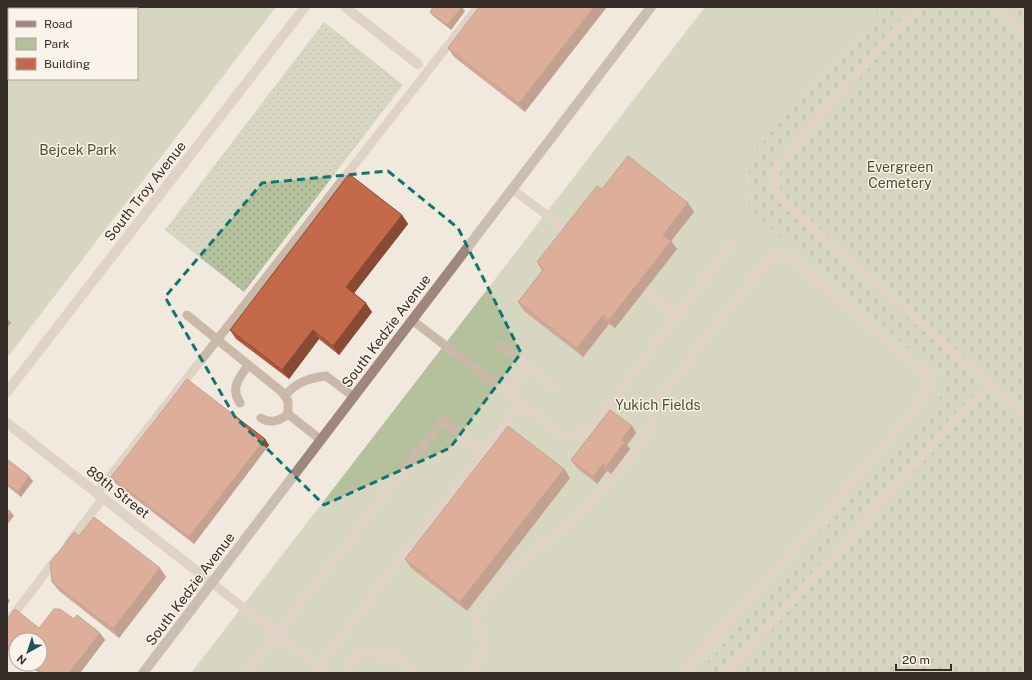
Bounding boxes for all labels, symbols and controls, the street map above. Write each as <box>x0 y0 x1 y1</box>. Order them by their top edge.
legend <box>8 8 138 80</box>
text: Road <box>44 17 72 31</box>
text: Park <box>44 37 70 51</box>
text: Building <box>44 57 90 71</box>
street label: South Troy Avenue <box>101 138 189 244</box>
park label: Bejcek Park <box>39 142 117 158</box>
park label: Evergreen Cemetery <box>867 159 933 191</box>
street label: South Kedzie Avenue <box>338 271 434 391</box>
park label: Yukich Fields <box>615 397 701 413</box>
street label: 89th Street <box>83 462 153 522</box>
street label: South Kedzie Avenue <box>142 529 238 649</box>
north arrow <box>8 632 48 672</box>
scale bar <box>896 646 951 672</box>
text: N <box>15 652 29 667</box>
text: 20 m <box>902 653 930 667</box>

